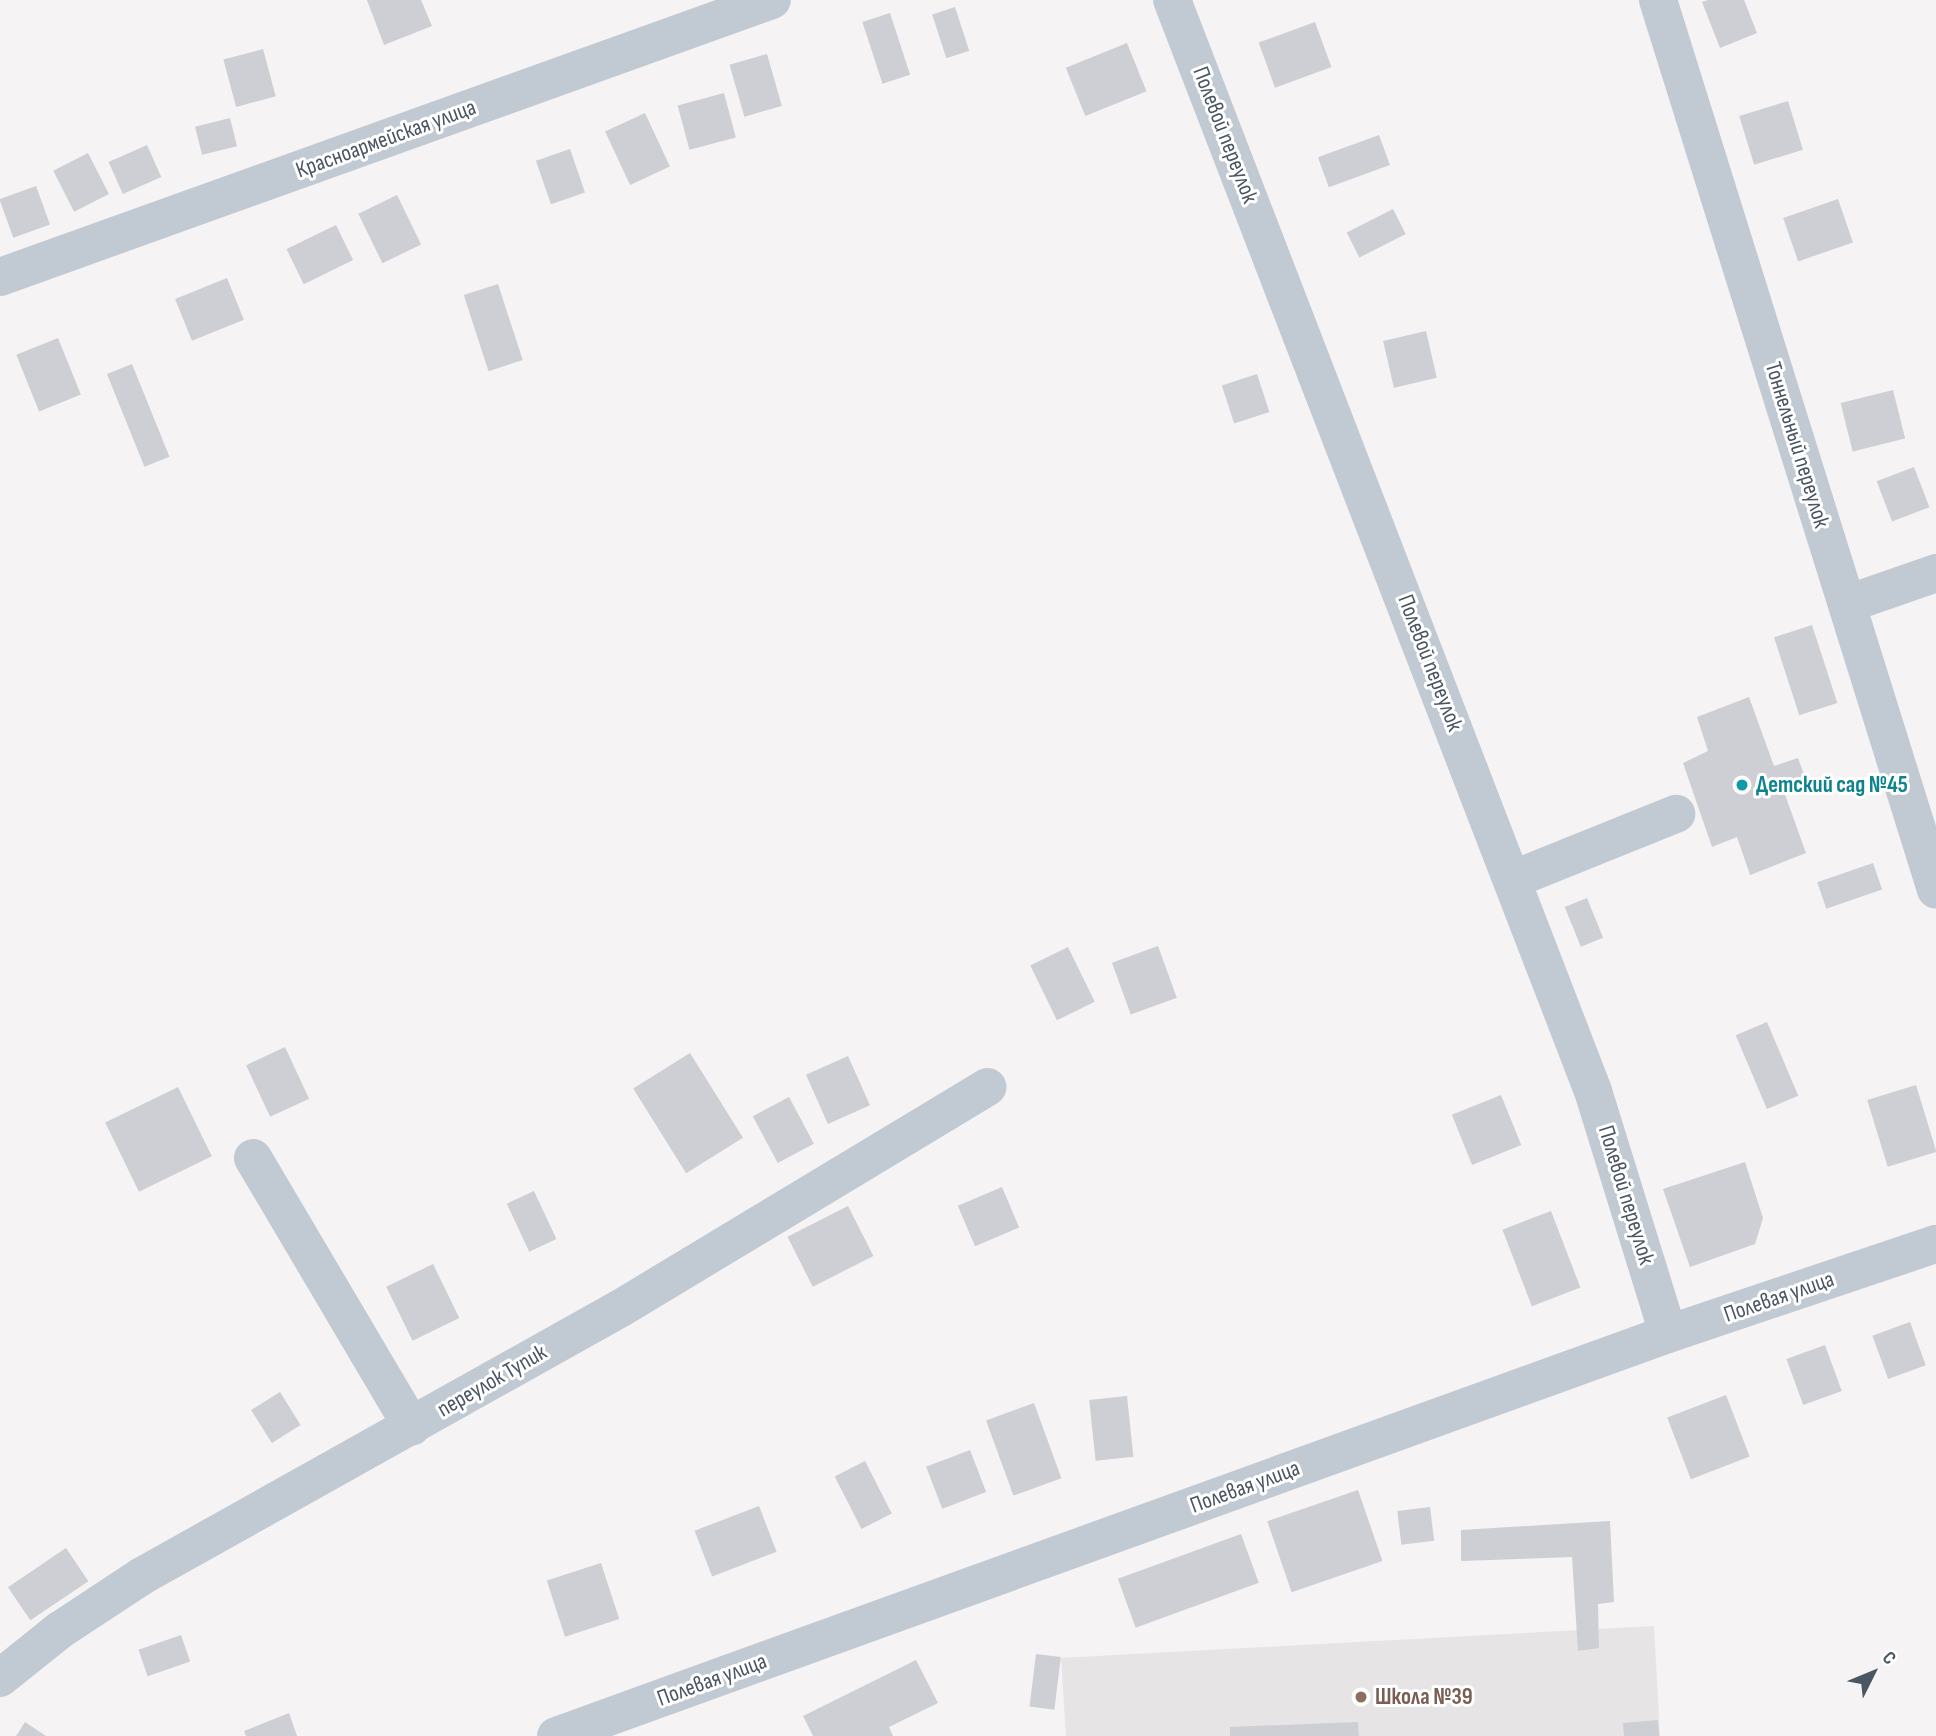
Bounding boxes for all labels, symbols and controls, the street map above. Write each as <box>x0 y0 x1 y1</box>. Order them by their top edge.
street label: Полевой переулок <box>1186 63 1264 207</box>
street label: Красноармейская улица <box>292 94 480 184</box>
street label: Тоннельный переулок <box>1759 359 1835 531</box>
street label: Полевой переулок <box>1391 591 1469 735</box>
place label: Детский сад №45 <box>1756 771 1908 799</box>
marker: Детский сад №45 <box>1734 777 1750 793</box>
street label: Полевой переулок <box>1592 1122 1660 1268</box>
street label: Полевая улица <box>1720 1265 1838 1329</box>
street label: переулок Тупик <box>432 1339 552 1423</box>
street label: Полевая улица <box>1186 1454 1304 1520</box>
north arrow <box>1838 1638 1908 1708</box>
street label: Полевая улица <box>653 1647 771 1713</box>
text: С <box>1877 1647 1900 1670</box>
place label: Школа №39 <box>1375 1683 1473 1711</box>
marker: Школа №39 <box>1353 1689 1369 1705</box>

